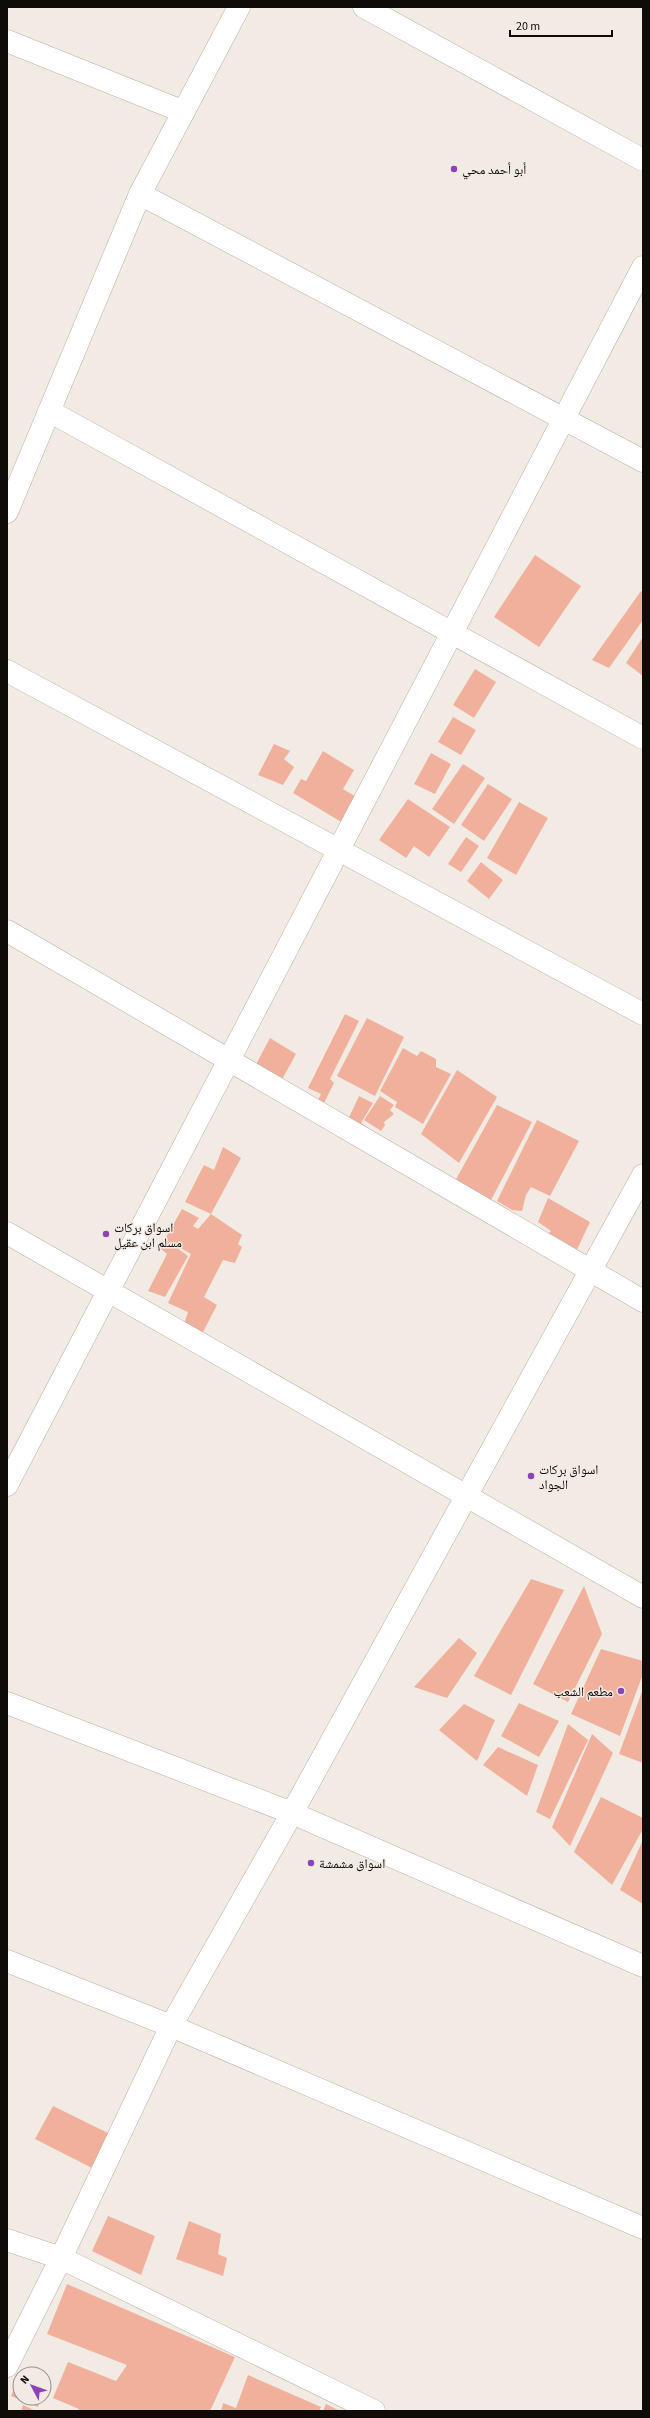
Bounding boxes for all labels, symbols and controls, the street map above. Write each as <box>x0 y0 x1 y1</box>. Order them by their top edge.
scale bar <box>510 12 612 38</box>
text: 20 m <box>516 18 540 35</box>
place label: أبو أحمد محي <box>462 161 526 180</box>
marker: أبو أحمد محي <box>449 164 459 174</box>
place label: اسواق بركات مسلم ابن عقيل <box>114 1219 182 1252</box>
marker: اسواق بركات مسلم ابن عقيل <box>101 1229 111 1239</box>
place label: اسواق بركات الجواد <box>539 1461 598 1494</box>
marker: اسواق بركات الجواد <box>526 1471 536 1481</box>
place label: مطعم الشعب <box>554 1683 613 1701</box>
marker: مطعم الشعب <box>616 1686 626 1696</box>
place label: اسواق مشمشة <box>319 1855 385 1873</box>
marker: اسواق مشمشة <box>306 1858 316 1868</box>
north arrow <box>12 2366 52 2406</box>
text: N <box>17 2372 33 2387</box>

